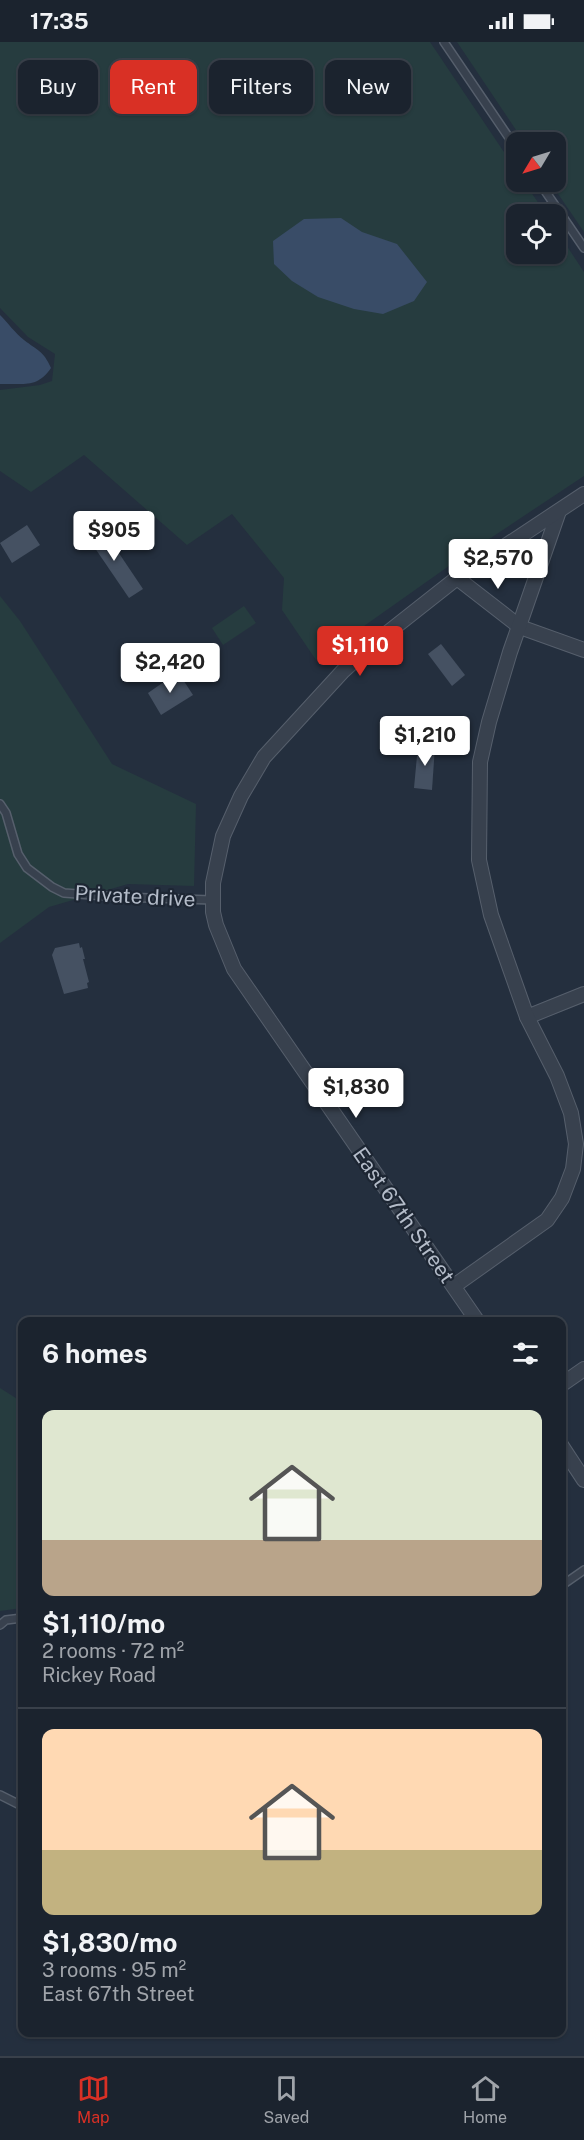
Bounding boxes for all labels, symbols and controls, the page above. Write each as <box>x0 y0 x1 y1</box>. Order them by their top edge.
text: 17:35 <box>30 8 89 34</box>
chip: Buy <box>18 60 98 114</box>
chip: Rent <box>110 60 197 114</box>
chip: Filters <box>209 60 313 114</box>
chip: New <box>325 60 411 114</box>
north arrow <box>506 132 566 192</box>
map controls <box>506 132 566 264</box>
button: locate <box>506 204 566 264</box>
pin: $905 <box>78 511 150 562</box>
text: $905 <box>87 518 141 542</box>
pin: $2,570 <box>449 539 547 590</box>
text: $2,570 <box>463 546 533 570</box>
pin: $1,110 <box>311 626 409 677</box>
text: $1,110 <box>331 633 389 657</box>
pin: $2,420 <box>121 643 219 694</box>
text: $2,420 <box>135 650 205 674</box>
pin: $1,210 <box>376 716 474 767</box>
text: $1,210 <box>394 723 456 747</box>
street label: Private drive <box>74 880 196 912</box>
pin: $1,830 <box>307 1068 405 1119</box>
text: $1,830 <box>322 1075 390 1099</box>
street label: East 67th Street <box>348 1142 460 1288</box>
icon: filters <box>509 1337 542 1370</box>
text: 6 homes <box>42 1338 147 1369</box>
icon: home <box>238 1449 346 1557</box>
text: $1,110/mo <box>42 1608 165 1639</box>
text: 2 rooms · 72 m² <box>42 1639 184 1663</box>
text: Rickey Road <box>42 1663 156 1687</box>
icon: home <box>238 1768 346 1876</box>
text: $1,830/mo <box>42 1927 178 1958</box>
text: 3 rooms · 95 m² <box>42 1958 186 1982</box>
text: East 67th Street <box>42 1982 194 2006</box>
tab: Map <box>77 2072 110 2127</box>
tab: Saved <box>264 2072 309 2127</box>
tab: Home <box>463 2072 507 2127</box>

